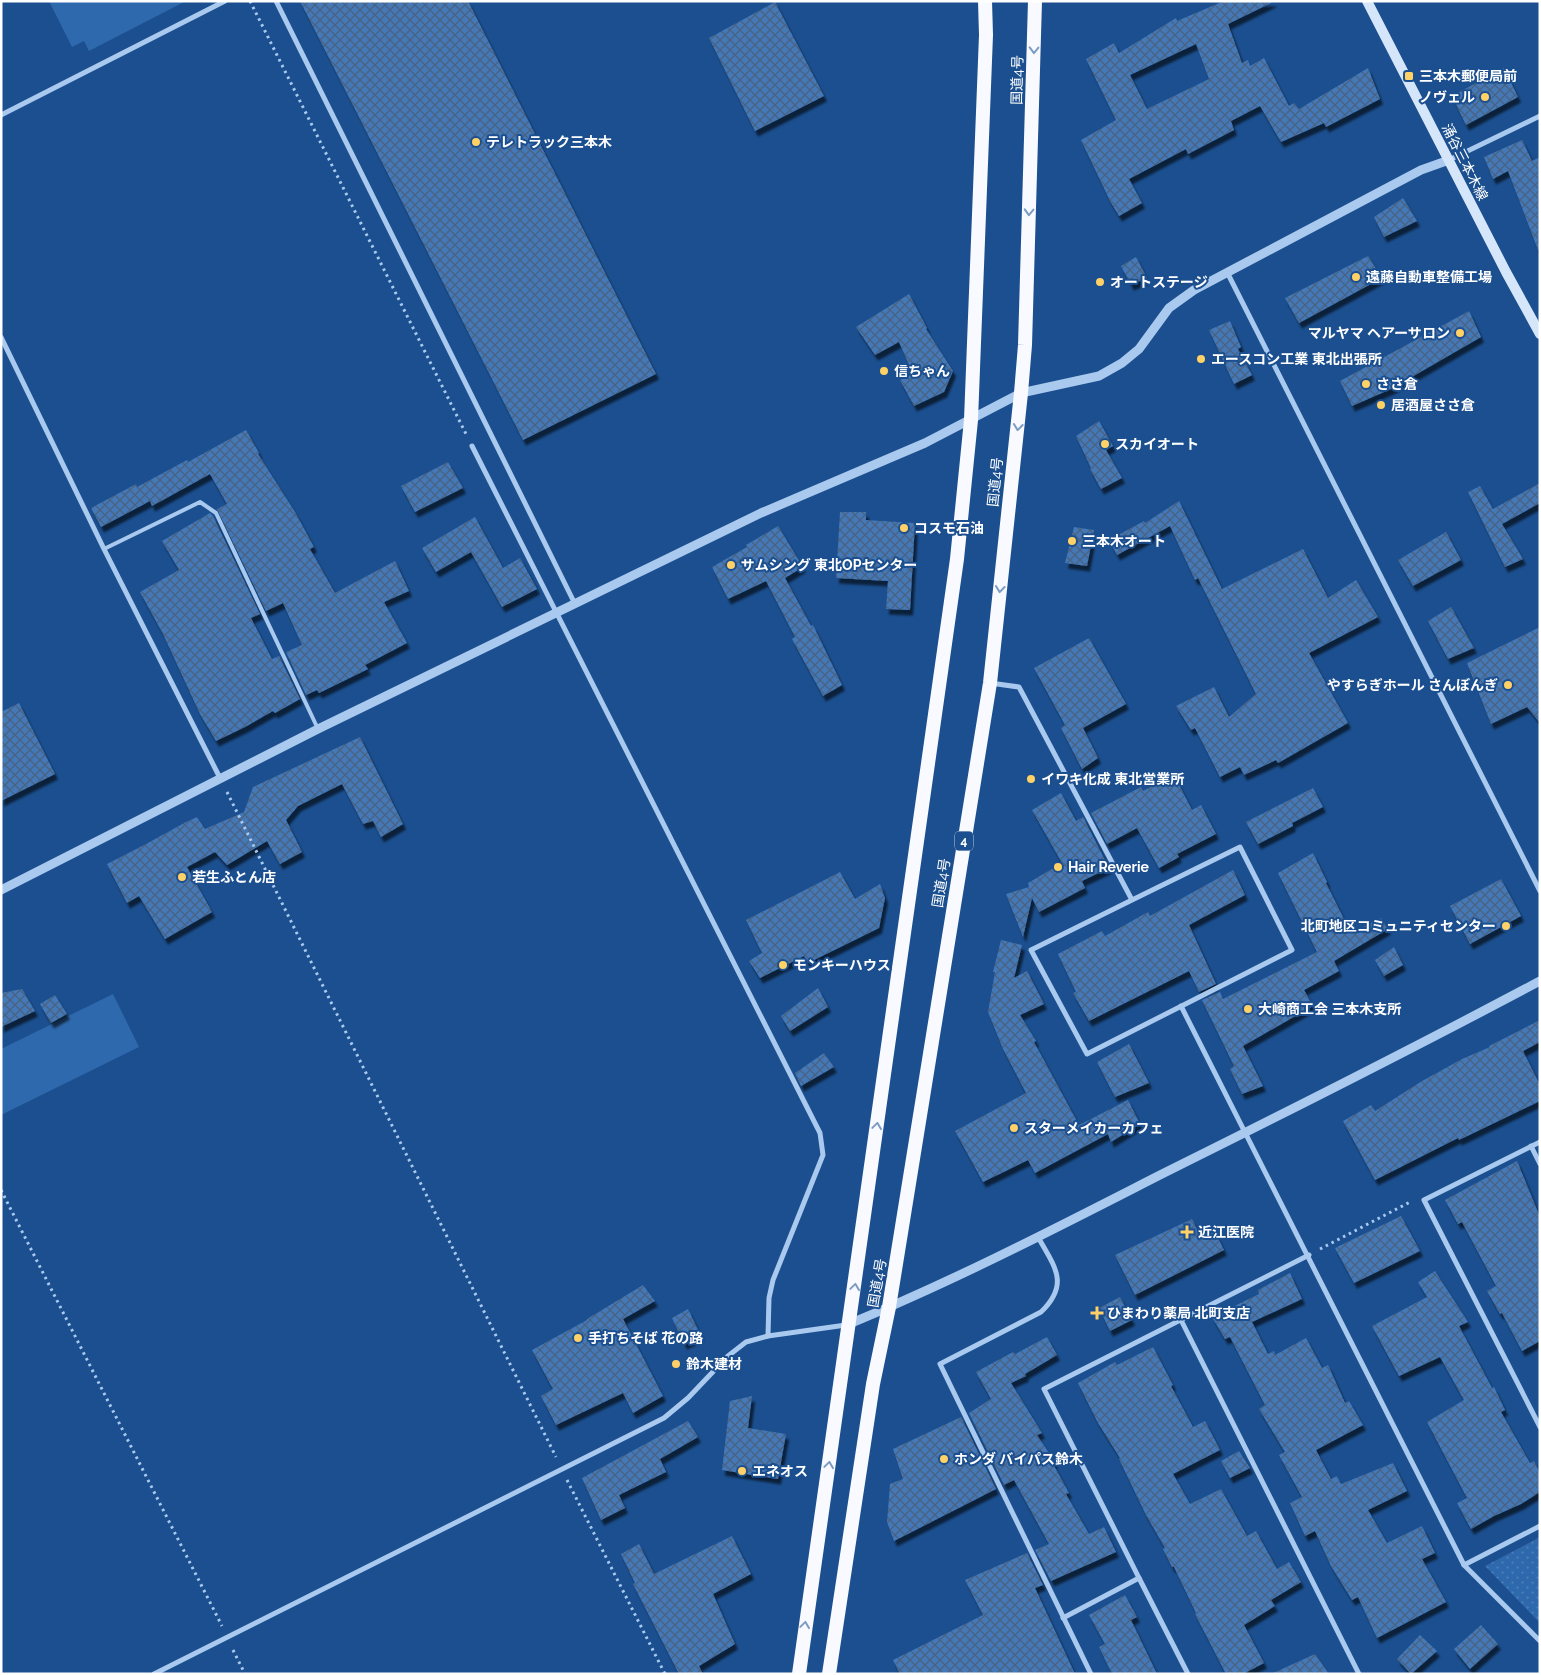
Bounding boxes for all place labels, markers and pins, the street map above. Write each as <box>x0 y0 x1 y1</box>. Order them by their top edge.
place label: 三本木郵便局前 <box>1419 68 1517 84</box>
marker: 三本木郵便局前 <box>1403 70 1415 82</box>
place label: ノヴェル <box>1419 89 1475 105</box>
marker: ノヴェル <box>1479 91 1491 103</box>
place label: テレトラック三本木 <box>486 134 612 150</box>
marker: テレトラック三本木 <box>470 136 482 148</box>
place label: 遠藤自動車整備工場 <box>1366 269 1492 285</box>
marker: 遠藤自動車整備工場 <box>1350 271 1362 283</box>
place label: オートステージ <box>1110 274 1208 290</box>
marker: オートステージ <box>1094 276 1106 288</box>
place label: マルヤマ ヘアーサロン <box>1308 325 1450 341</box>
marker: マルヤマ ヘアーサロン <box>1454 327 1466 339</box>
place label: エースコン工業 東北出張所 <box>1211 351 1382 367</box>
marker: エースコン工業 東北出張所 <box>1195 353 1207 365</box>
place label: 信ちゃん <box>894 363 950 379</box>
marker: 信ちゃん <box>878 365 890 377</box>
place label: ささ倉 <box>1376 376 1418 392</box>
marker: ささ倉 <box>1360 378 1372 390</box>
place label: 居酒屋ささ倉 <box>1391 397 1475 413</box>
marker: 居酒屋ささ倉 <box>1375 399 1387 411</box>
place label: スカイオート <box>1115 436 1199 452</box>
marker: スカイオート <box>1099 438 1111 450</box>
place label: コスモ石油 <box>914 520 984 536</box>
marker: コスモ石油 <box>898 522 910 534</box>
place label: 三本木オート <box>1082 533 1166 549</box>
marker: 三本木オート <box>1066 535 1078 547</box>
place label: サムシング 東北OPセンター <box>741 557 917 573</box>
marker: サムシング 東北OPセンター <box>725 559 737 571</box>
place label: やすらぎホール さんぼんぎ <box>1327 677 1498 693</box>
marker: やすらぎホール さんぼんぎ <box>1502 679 1514 691</box>
place label: イワキ化成 東北営業所 <box>1041 771 1184 787</box>
marker: イワキ化成 東北営業所 <box>1025 773 1037 785</box>
place label: Hair Reverie <box>1068 859 1149 875</box>
marker: Hair Reverie <box>1052 861 1064 873</box>
place label: 若生ふとん店 <box>192 869 276 885</box>
marker: 若生ふとん店 <box>176 871 188 883</box>
place label: 北町地区コミュニティセンター <box>1301 918 1496 934</box>
marker: 北町地区コミュニティセンター <box>1500 920 1512 932</box>
place label: モンキーハウス <box>793 957 891 973</box>
marker: モンキーハウス <box>777 959 789 971</box>
place label: 大崎商工会 三本木支所 <box>1258 1001 1401 1017</box>
marker: 大崎商工会 三本木支所 <box>1242 1003 1254 1015</box>
place label: スターメイカーカフェ <box>1024 1120 1163 1136</box>
marker: スターメイカーカフェ <box>1008 1122 1020 1134</box>
place label: 近江医院 <box>1198 1224 1254 1240</box>
marker: 近江医院 <box>1180 1225 1194 1239</box>
place label: ひまわり薬局 北町支店 <box>1107 1305 1250 1321</box>
marker: ひまわり薬局 北町支店 <box>1091 1307 1103 1319</box>
place label: 手打ちそば 花の路 <box>588 1330 703 1346</box>
marker: 手打ちそば 花の路 <box>572 1332 584 1344</box>
place label: 鈴木建材 <box>686 1356 742 1372</box>
marker: 鈴木建材 <box>670 1358 682 1370</box>
place label: ホンダ バイパス鈴木 <box>954 1451 1083 1467</box>
marker: ホンダ バイパス鈴木 <box>938 1453 950 1465</box>
place label: エネオス <box>752 1463 808 1479</box>
marker: エネオス <box>736 1465 748 1477</box>

